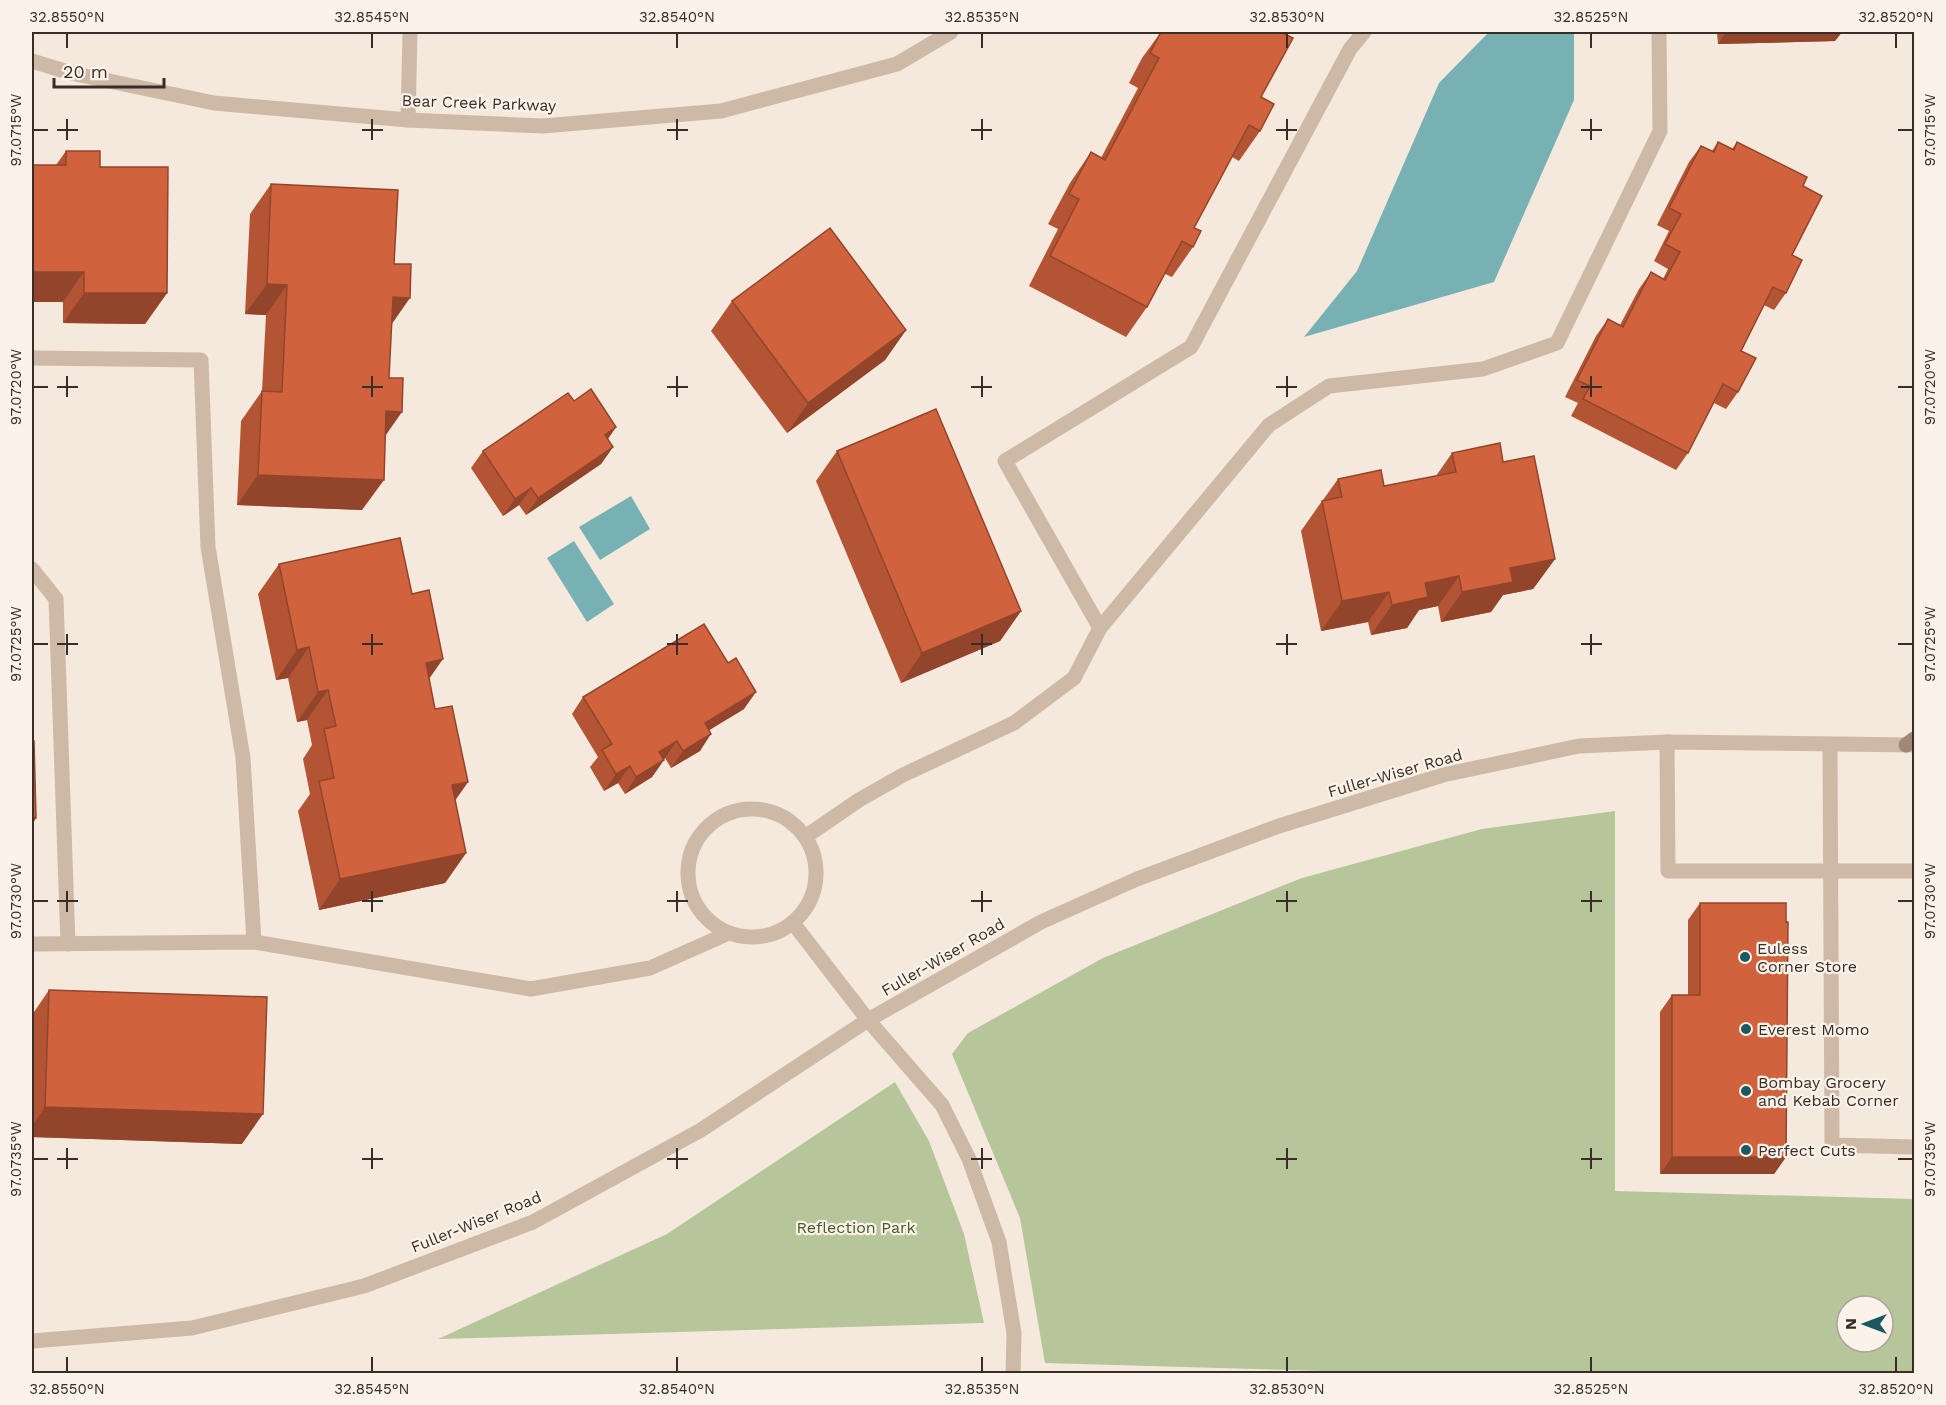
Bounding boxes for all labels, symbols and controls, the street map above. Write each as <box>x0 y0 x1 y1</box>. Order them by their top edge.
text: 32.8550°N <box>29 8 105 26</box>
text: 32.8545°N <box>334 8 410 26</box>
text: 32.8540°N <box>639 8 715 26</box>
text: 32.8535°N <box>945 8 1019 26</box>
text: 32.8530°N <box>1249 8 1325 26</box>
text: 32.8525°N <box>1554 8 1628 26</box>
text: 32.8520°N <box>1858 8 1934 26</box>
scale bar <box>54 51 164 89</box>
text: 20 m <box>63 61 108 82</box>
street label: Bear Creek Parkway <box>401 91 557 115</box>
text: 97.0715°W <box>7 94 25 166</box>
text: 97.0715°W <box>1921 94 1939 166</box>
text: 97.0720°W <box>7 349 25 425</box>
text: 97.0720°W <box>1921 349 1939 425</box>
text: 97.0725°W <box>7 606 25 682</box>
text: 97.0725°W <box>1921 606 1939 682</box>
street label: Fuller-Wiser Road <box>1326 745 1464 801</box>
text: 97.0730°W <box>7 863 25 939</box>
text: 97.0730°W <box>1921 863 1939 939</box>
street label: Fuller-Wiser Road <box>878 914 1008 1000</box>
place label: Euless Corner Store <box>1757 939 1857 976</box>
marker: Euless Corner Store <box>1738 950 1752 964</box>
place label: Everest Momo <box>1758 1020 1869 1039</box>
marker: Everest Momo <box>1739 1022 1753 1036</box>
place label: Bombay Grocery and Kebab Corner <box>1758 1073 1899 1110</box>
marker: Bombay Grocery and Kebab Corner <box>1739 1084 1753 1098</box>
text: 97.0735°W <box>7 1121 25 1197</box>
text: 97.0735°W <box>1921 1121 1939 1197</box>
place label: Perfect Cuts <box>1758 1141 1856 1160</box>
marker: Perfect Cuts <box>1739 1143 1753 1157</box>
street label: Fuller-Wiser Road <box>408 1187 544 1257</box>
park label: Reflection Park <box>796 1218 916 1237</box>
north arrow <box>1835 1294 1895 1354</box>
text: N <box>1841 1318 1860 1330</box>
text: 32.8550°N <box>29 1380 105 1398</box>
text: 32.8545°N <box>334 1380 410 1398</box>
text: 32.8540°N <box>639 1380 715 1398</box>
text: 32.8535°N <box>945 1380 1019 1398</box>
text: 32.8530°N <box>1249 1380 1325 1398</box>
text: 32.8525°N <box>1554 1380 1628 1398</box>
text: 32.8520°N <box>1858 1380 1934 1398</box>

